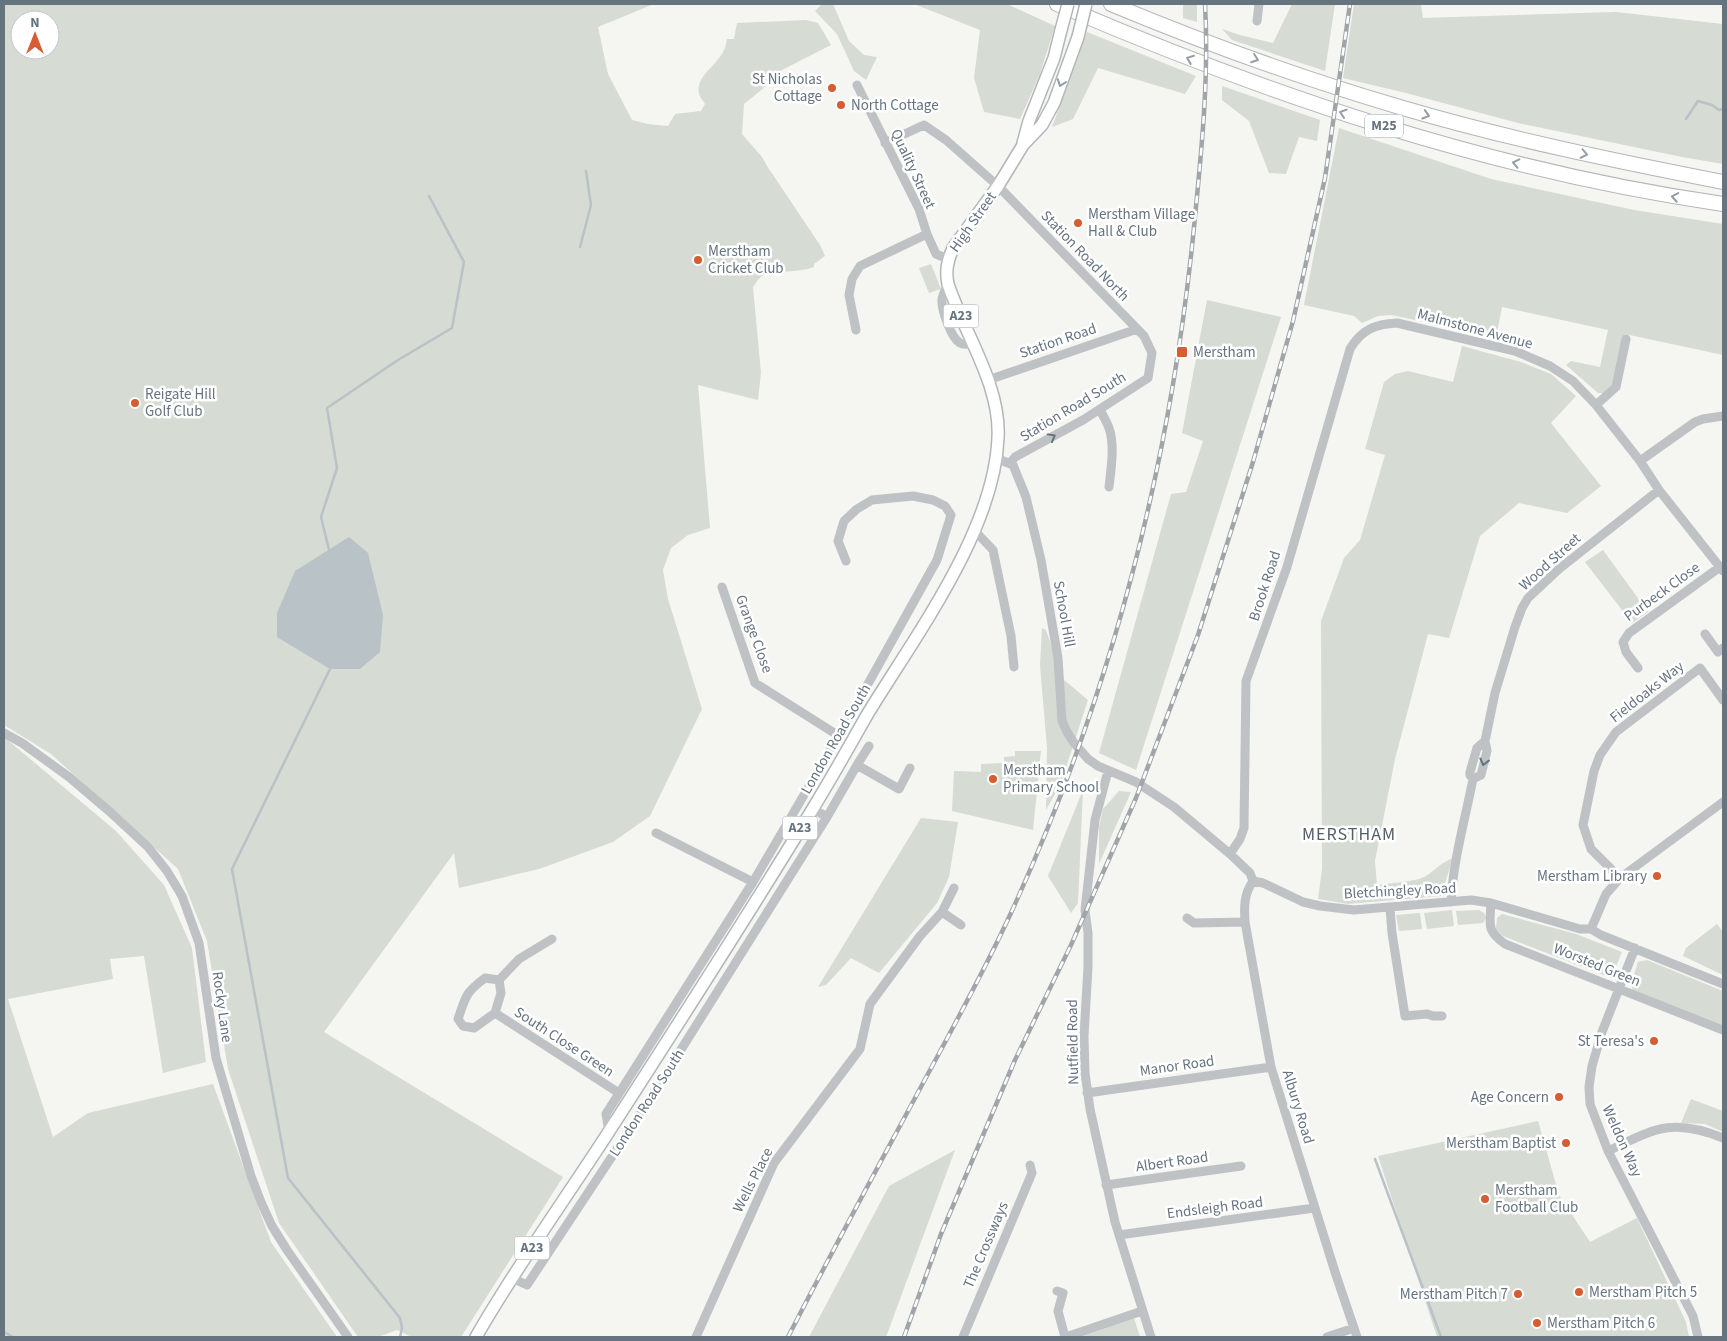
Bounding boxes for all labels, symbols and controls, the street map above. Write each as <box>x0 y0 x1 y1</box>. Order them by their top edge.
north arrow <box>10 10 60 60</box>
text: N <box>30 13 40 33</box>
one-way arrow <box>1250 54 1259 64</box>
one-way arrow <box>1186 55 1195 65</box>
place label: St Nicholas Cottage <box>752 69 822 107</box>
one-way arrow <box>1057 78 1067 86</box>
marker: St Nicholas Cottage <box>826 82 838 94</box>
place label: North Cottage <box>851 95 939 116</box>
marker: North Cottage <box>835 99 847 111</box>
one-way arrow <box>1340 109 1348 119</box>
one-way arrow <box>1421 109 1430 119</box>
road number: M25 <box>1365 114 1403 138</box>
street label: Quality Street <box>885 126 941 212</box>
one-way arrow <box>1579 148 1588 159</box>
one-way arrow <box>1512 158 1521 169</box>
street label: High Street <box>944 187 1002 257</box>
one-way arrow <box>1671 192 1679 202</box>
place label: Merstham Village Hall & Club <box>1088 204 1195 242</box>
street label: Station Road North <box>1036 206 1134 306</box>
marker: Merstham Village Hall & Club <box>1072 217 1084 229</box>
place label: Merstham Cricket Club <box>708 241 784 279</box>
marker: Merstham Cricket Club <box>692 254 704 266</box>
road number: A23 <box>944 304 978 328</box>
street label: Malmstone Avenue <box>1415 304 1535 354</box>
street label: Station Road <box>1017 318 1099 364</box>
place label: Merstham <box>1193 342 1256 363</box>
marker: Merstham <box>1175 345 1189 359</box>
street label: Station Road South <box>1016 367 1130 447</box>
place label: Reigate Hill Golf Club <box>145 384 216 422</box>
marker: Reigate Hill Golf Club <box>129 397 141 409</box>
one-way arrow <box>1047 433 1056 443</box>
street label: Wood Street <box>1514 528 1586 596</box>
street label: Brook Road <box>1244 548 1286 624</box>
street label: Purbeck Close <box>1620 557 1704 627</box>
street label: School Hill <box>1048 579 1080 649</box>
street label: Grange Close <box>730 592 778 676</box>
street label: Fieldoaks Way <box>1605 656 1689 728</box>
street label: London Road South <box>796 680 876 798</box>
one-way arrow <box>1479 758 1490 767</box>
place label: Merstham Primary School <box>1003 760 1099 798</box>
marker: Merstham Primary School <box>987 773 999 785</box>
road number: A23 <box>782 816 818 840</box>
district label: MERSTHAM <box>1302 822 1396 847</box>
place label: Merstham Library <box>1537 866 1647 887</box>
marker: Merstham Library <box>1651 870 1663 882</box>
street label: Bletchingley Road <box>1343 878 1457 904</box>
street label: Worsted Green <box>1550 938 1644 992</box>
street label: Rocky Lane <box>207 970 237 1044</box>
street label: Nutfield Road <box>1062 999 1084 1085</box>
street label: South Close Green <box>510 1002 618 1082</box>
place label: St Teresa's <box>1578 1031 1644 1052</box>
marker: St Teresa's <box>1648 1035 1660 1047</box>
street label: London Road South <box>604 1045 690 1161</box>
street label: Manor Road <box>1138 1050 1216 1082</box>
street label: Albury Road <box>1277 1067 1319 1147</box>
place label: Age Concern <box>1471 1087 1549 1108</box>
marker: Age Concern <box>1553 1091 1565 1103</box>
street label: Weldon Way <box>1597 1102 1647 1180</box>
place label: Merstham Baptist <box>1446 1133 1556 1154</box>
marker: Merstham Baptist <box>1560 1137 1572 1149</box>
street label: Wells Place <box>728 1144 778 1216</box>
street label: Albert Road <box>1134 1147 1210 1177</box>
place label: Merstham Football Club <box>1495 1180 1578 1218</box>
street label: Endsleigh Road <box>1166 1192 1264 1224</box>
marker: Merstham Football Club <box>1479 1193 1491 1205</box>
street label: The Crossways <box>958 1198 1014 1292</box>
road number: A23 <box>514 1236 550 1260</box>
place label: Merstham Pitch 5 <box>1589 1282 1697 1303</box>
place label: Merstham Pitch 7 <box>1400 1284 1508 1305</box>
marker: Merstham Pitch 5 <box>1573 1286 1585 1298</box>
marker: Merstham Pitch 7 <box>1512 1288 1524 1300</box>
place label: Merstham Pitch 6 <box>1547 1313 1655 1334</box>
marker: Merstham Pitch 6 <box>1531 1317 1543 1329</box>

